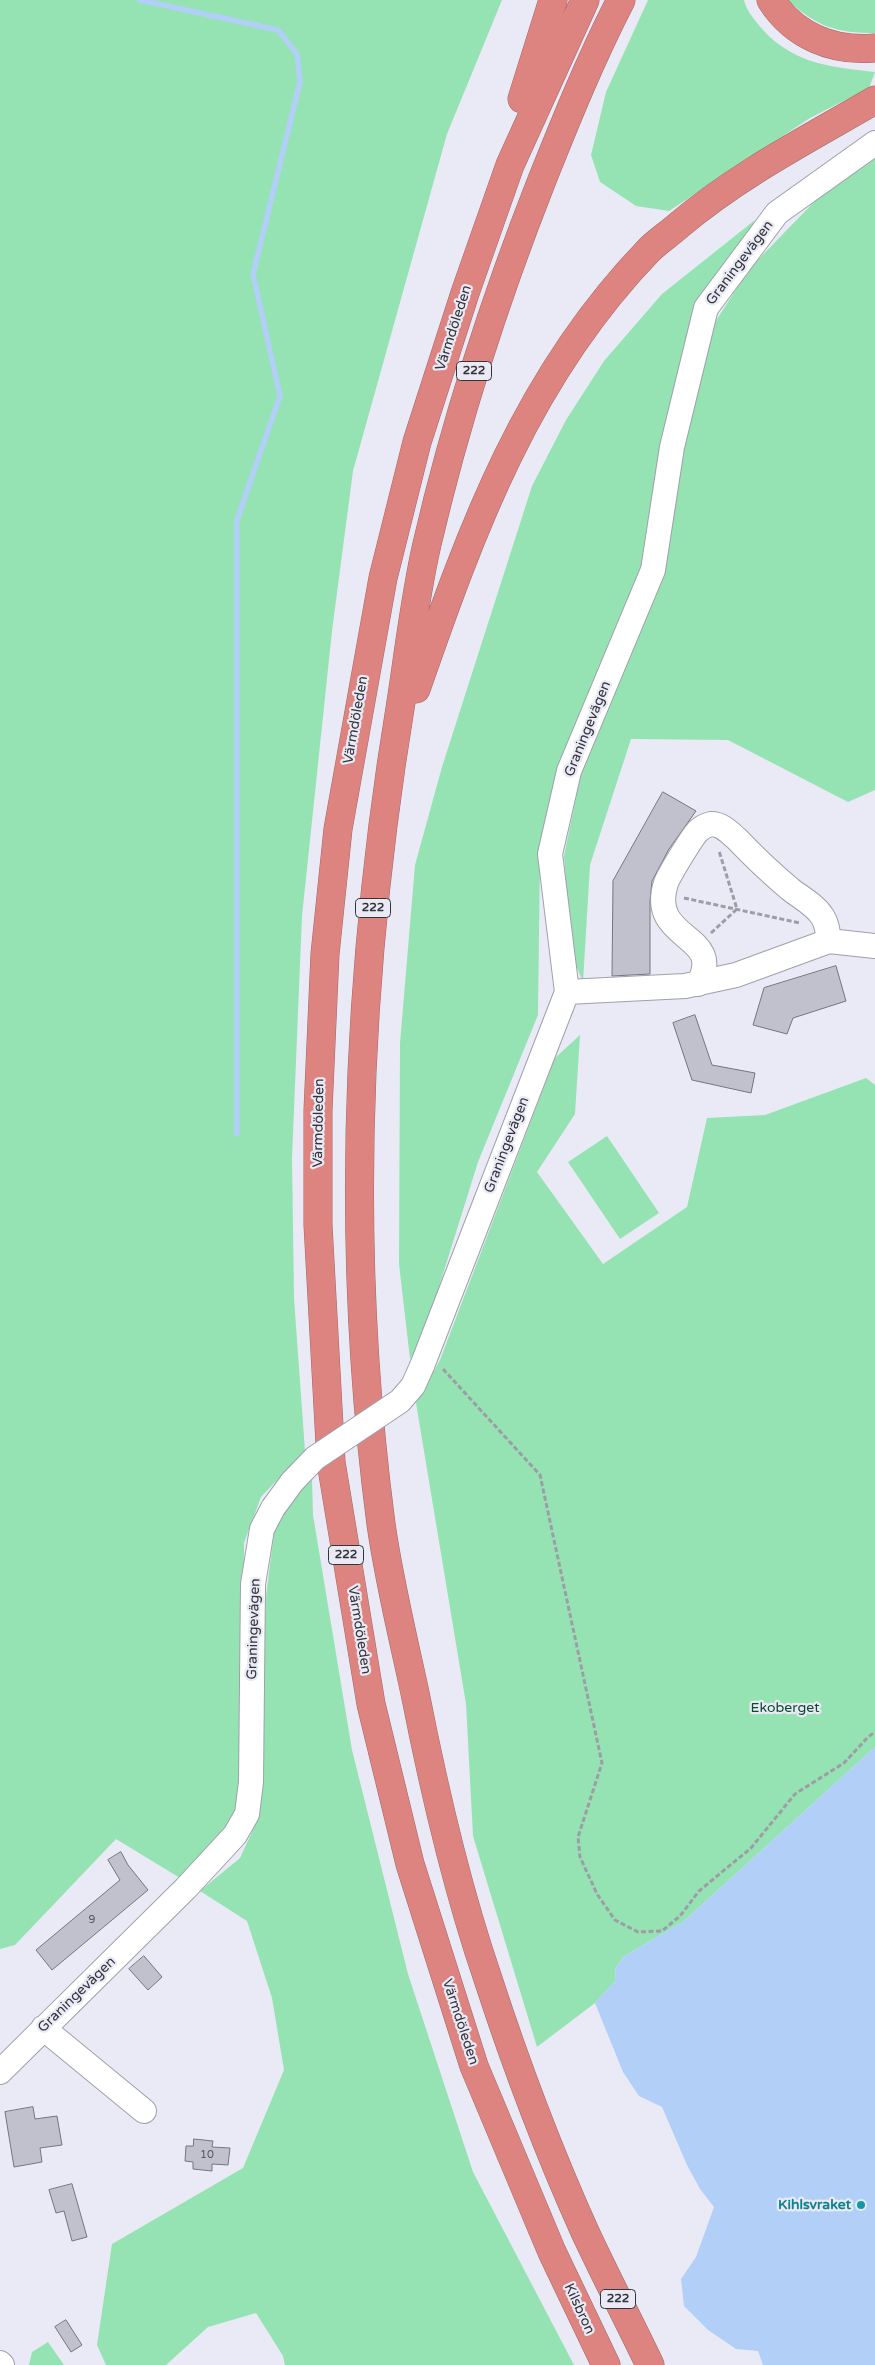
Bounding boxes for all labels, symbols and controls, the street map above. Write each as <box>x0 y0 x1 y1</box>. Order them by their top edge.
street label: Graningevägen <box>703 217 777 309</box>
street label: Värmdöleden <box>432 283 476 373</box>
road number: 222 <box>456 362 492 381</box>
street label: Värmdöleden <box>340 675 372 765</box>
street label: Graningevägen <box>561 679 615 779</box>
road number: 222 <box>356 898 390 918</box>
street label: Värmdöleden <box>310 1078 328 1168</box>
street label: Graningevägen <box>481 1095 533 1195</box>
road number: 222 <box>328 1546 364 1564</box>
street label: Graningevägen <box>244 1578 264 1680</box>
street label: Värmdöleden <box>344 1585 374 1675</box>
park label: Ekoberget <box>751 1700 819 1716</box>
house number: 9 <box>89 1913 95 1927</box>
street label: Graningevägen <box>35 1954 119 2036</box>
street label: Värmdöleden <box>438 1977 482 2067</box>
house number: 10 <box>200 2148 214 2162</box>
place label: Kihlsvraket <box>778 2197 851 2213</box>
marker: Kihlsvraket <box>855 2199 867 2211</box>
street label: Kilsbron <box>560 2281 598 2337</box>
road number: 222 <box>600 2290 636 2308</box>

